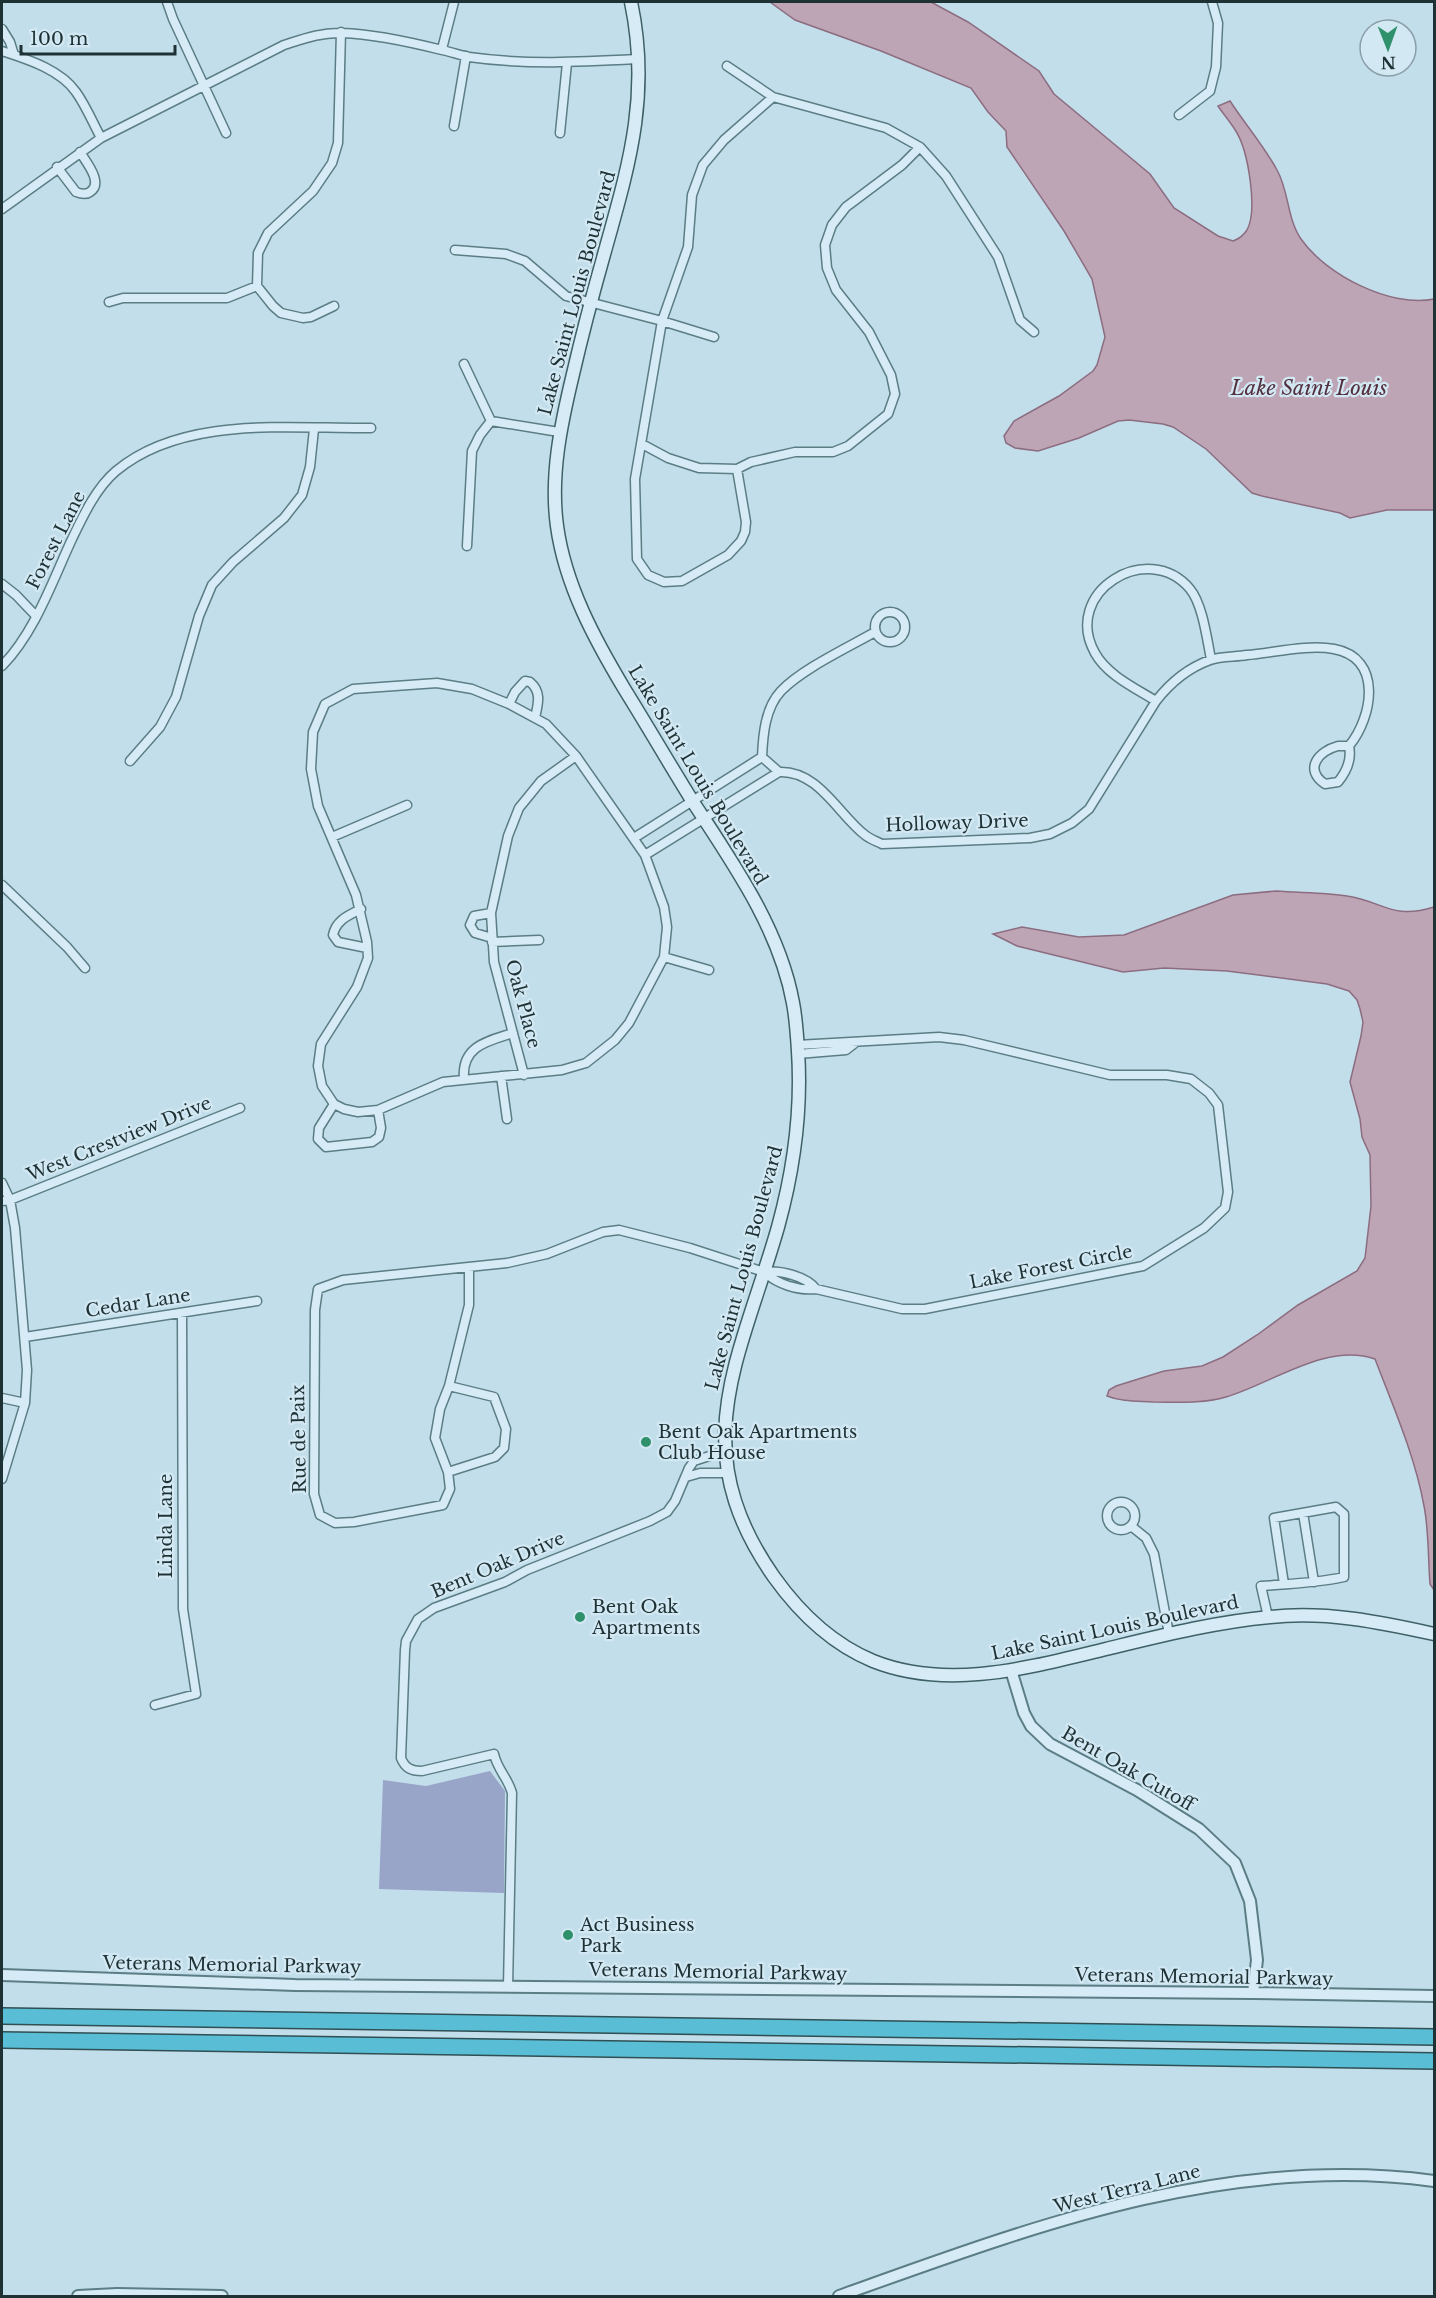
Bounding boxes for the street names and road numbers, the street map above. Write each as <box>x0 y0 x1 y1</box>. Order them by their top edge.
street label: Lake Saint Louis Boulevard <box>534 168 620 418</box>
street label: Forest Lane <box>22 487 90 593</box>
street label: Lake Saint Louis Boulevard <box>624 661 772 889</box>
street label: Holloway Drive <box>885 810 1029 836</box>
street label: Oak Place <box>501 957 545 1051</box>
street label: West Crestview Drive <box>23 1092 214 1186</box>
street label: Lake Saint Louis Boulevard <box>701 1143 787 1393</box>
street label: Lake Forest Circle <box>968 1240 1134 1294</box>
street label: Cedar Lane <box>84 1284 192 1322</box>
street label: Rue de Paix <box>287 1384 311 1493</box>
street label: Linda Lane <box>155 1474 177 1578</box>
street label: Bent Oak Drive <box>428 1527 568 1603</box>
street label: Lake Saint Louis Boulevard <box>989 1591 1241 1665</box>
street label: Bent Oak Cutoff <box>1058 1722 1200 1817</box>
street label: Veterans Memorial Parkway <box>101 1952 362 1978</box>
street label: Veterans Memorial Parkway <box>587 1959 848 1985</box>
street label: Veterans Memorial Parkway <box>1073 1964 1334 1990</box>
street label: West Terra Lane <box>1050 2160 1203 2218</box>

